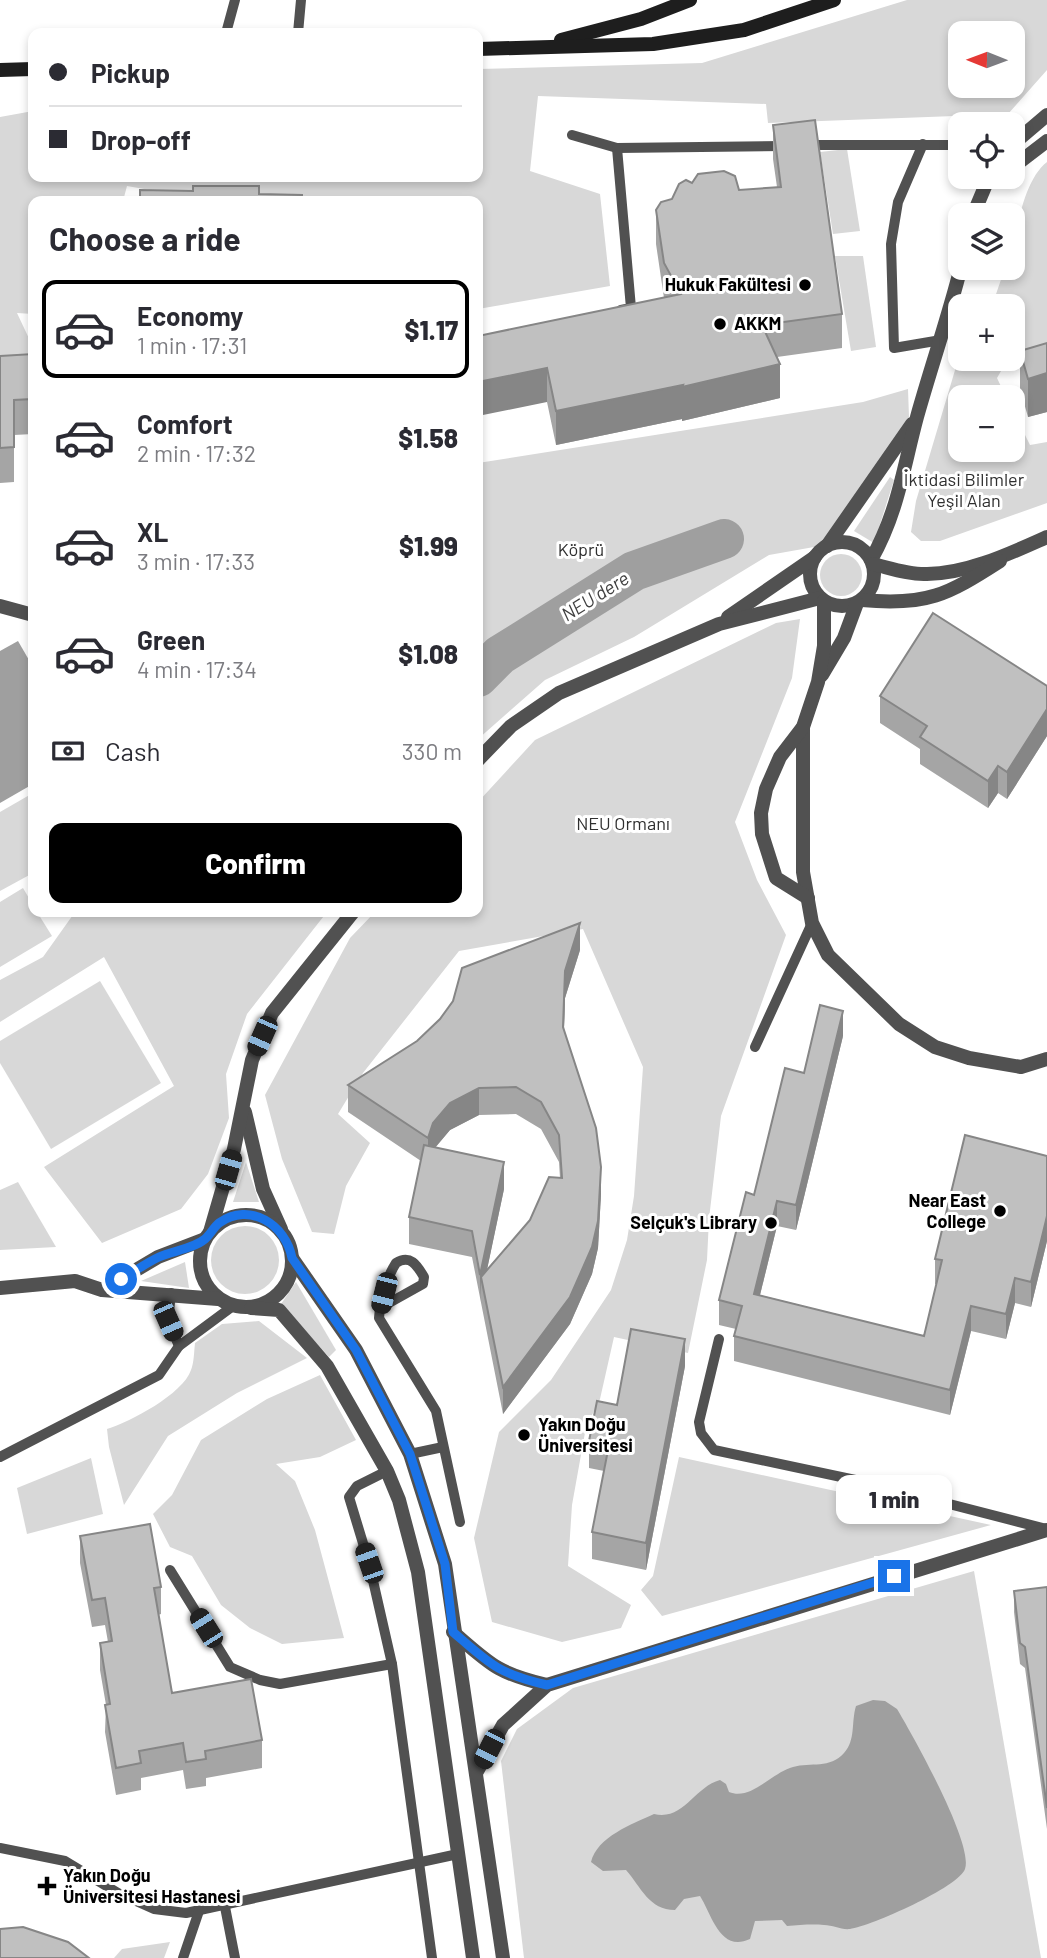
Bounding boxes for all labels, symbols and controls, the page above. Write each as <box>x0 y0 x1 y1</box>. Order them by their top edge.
north arrow <box>948 21 1026 98</box>
map controls <box>948 21 1025 462</box>
text: Pickup <box>91 57 170 88</box>
button: locate <box>948 112 1025 189</box>
text: Drop-off <box>91 124 191 155</box>
button: layers <box>948 203 1025 280</box>
text: Choose a ride <box>49 219 241 257</box>
place label: Hukuk Fakültesi <box>665 273 791 295</box>
marker: Hukuk Fakültesi <box>797 277 813 293</box>
button: + <box>948 294 1025 371</box>
icon: car <box>53 298 116 361</box>
text: Economy <box>137 300 243 331</box>
place label: AKKM <box>734 312 781 334</box>
text: $1.17 <box>405 314 458 345</box>
marker: AKKM <box>712 316 728 332</box>
text: 1 min · 17:31 <box>137 331 247 359</box>
button: − <box>948 385 1025 462</box>
icon: car <box>53 406 116 469</box>
text: Comfort <box>137 408 233 439</box>
text: $1.58 <box>398 422 458 453</box>
text: 2 min · 17:32 <box>137 439 256 467</box>
park label: İktidasi Bilimler Yeşil Alan <box>904 468 1025 511</box>
icon: car <box>53 514 116 577</box>
text: XL <box>137 516 168 547</box>
text: $1.99 <box>399 530 458 561</box>
park label: Köprü <box>558 538 604 560</box>
text: 3 min · 17:33 <box>137 547 255 575</box>
water label: NEU dere <box>557 566 633 625</box>
icon: car <box>53 622 116 685</box>
text: Green <box>137 624 205 655</box>
text: $1.08 <box>398 638 458 669</box>
text: 4 min · 17:34 <box>137 655 257 683</box>
icon: cash <box>49 732 87 770</box>
text: Cash <box>105 735 160 766</box>
text: 330 m <box>402 737 462 765</box>
park label: NEU Ormanı <box>576 812 670 834</box>
button: Confirm <box>49 823 462 903</box>
car <box>244 1013 281 1059</box>
car <box>213 1147 244 1193</box>
place label: Near East College <box>908 1189 986 1232</box>
marker: Near East College <box>992 1203 1008 1219</box>
place label: Selçuk's Library <box>630 1211 757 1233</box>
marker: Selçuk's Library <box>763 1215 779 1231</box>
route start <box>105 1263 137 1295</box>
car <box>369 1270 400 1316</box>
car <box>150 1298 187 1344</box>
place label: Yakın Doğu Üniversitesi <box>538 1413 633 1456</box>
marker: Yakın Doğu Üniversitesi <box>516 1427 532 1443</box>
callout: 1 min <box>836 1474 952 1524</box>
text: 1 min <box>869 1485 919 1513</box>
car <box>353 1540 386 1586</box>
route end <box>878 1560 910 1592</box>
car <box>186 1605 227 1651</box>
car <box>471 1726 508 1772</box>
place label: Yakın Doğu Üniversitesi Hastanesi <box>63 1864 241 1907</box>
marker: Yakın Doğu Üniversitesi Hastanesi <box>37 1876 57 1896</box>

